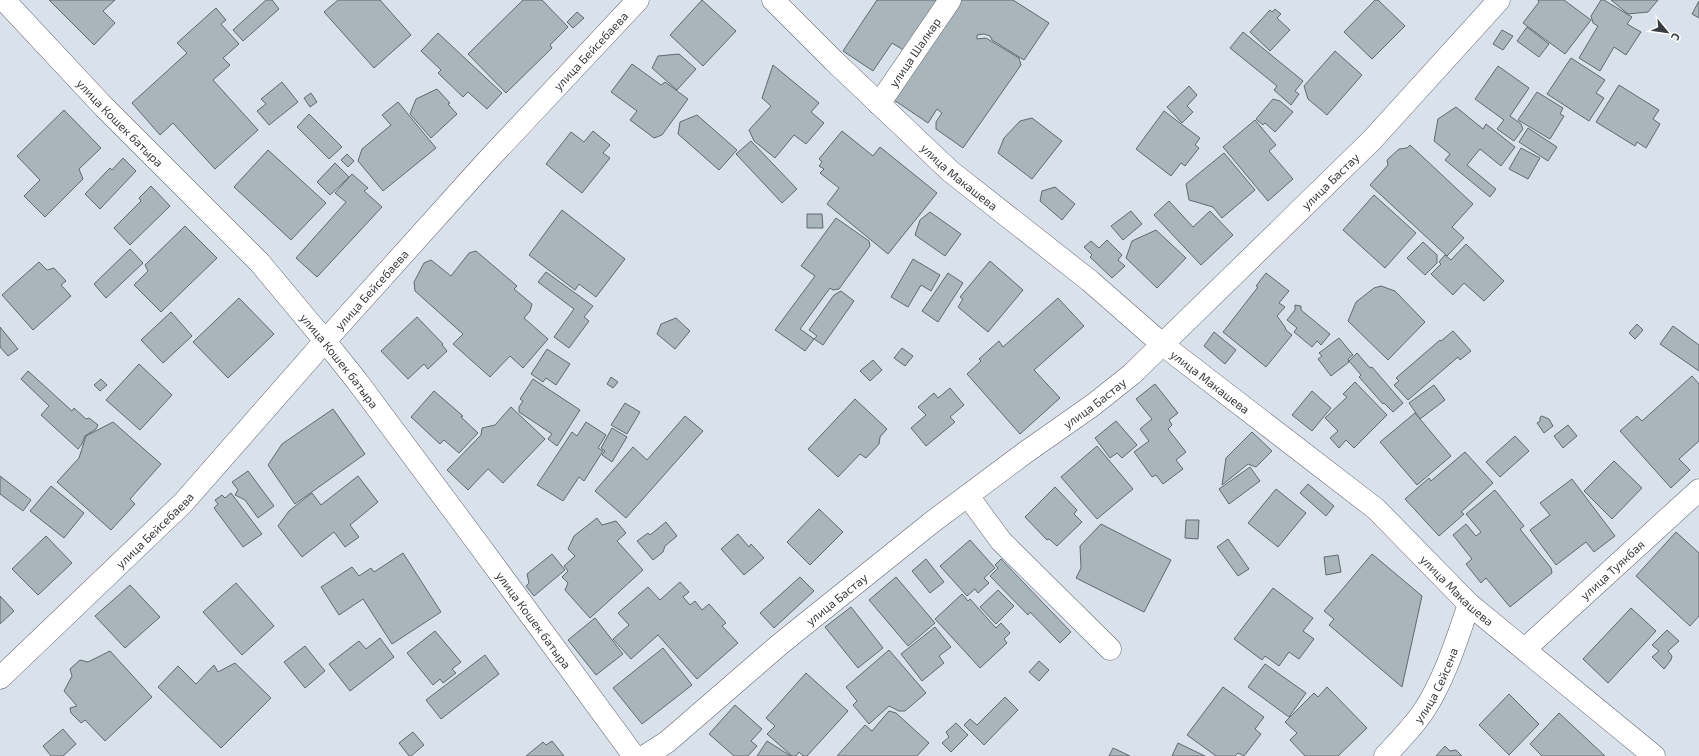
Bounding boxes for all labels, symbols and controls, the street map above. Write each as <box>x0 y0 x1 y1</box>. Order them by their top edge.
street label: улица Бейсебаева <box>550 9 631 94</box>
north arrow <box>1647 12 1687 52</box>
street label: улица Шалкар <box>886 15 943 90</box>
text: С <box>1669 31 1683 44</box>
street label: улица Кошек батыра <box>74 76 166 169</box>
street label: улица Макашева <box>918 140 1001 213</box>
street label: улица Бастау <box>1298 149 1363 213</box>
street label: улица Бейсебаева <box>332 247 411 333</box>
street label: улица Кошек батыра <box>297 310 382 411</box>
street label: улица Макашева <box>1167 347 1253 416</box>
street label: улица Бастау <box>1060 374 1130 432</box>
street label: улица Бейсебаева <box>113 489 196 571</box>
street label: улица Туякбая <box>1577 537 1647 603</box>
street label: улица Макашева <box>1417 552 1497 628</box>
street label: улица Кошек батыра <box>493 568 574 671</box>
street label: улица Бастау <box>803 570 871 629</box>
street label: улица Сейсена <box>1411 646 1460 726</box>

